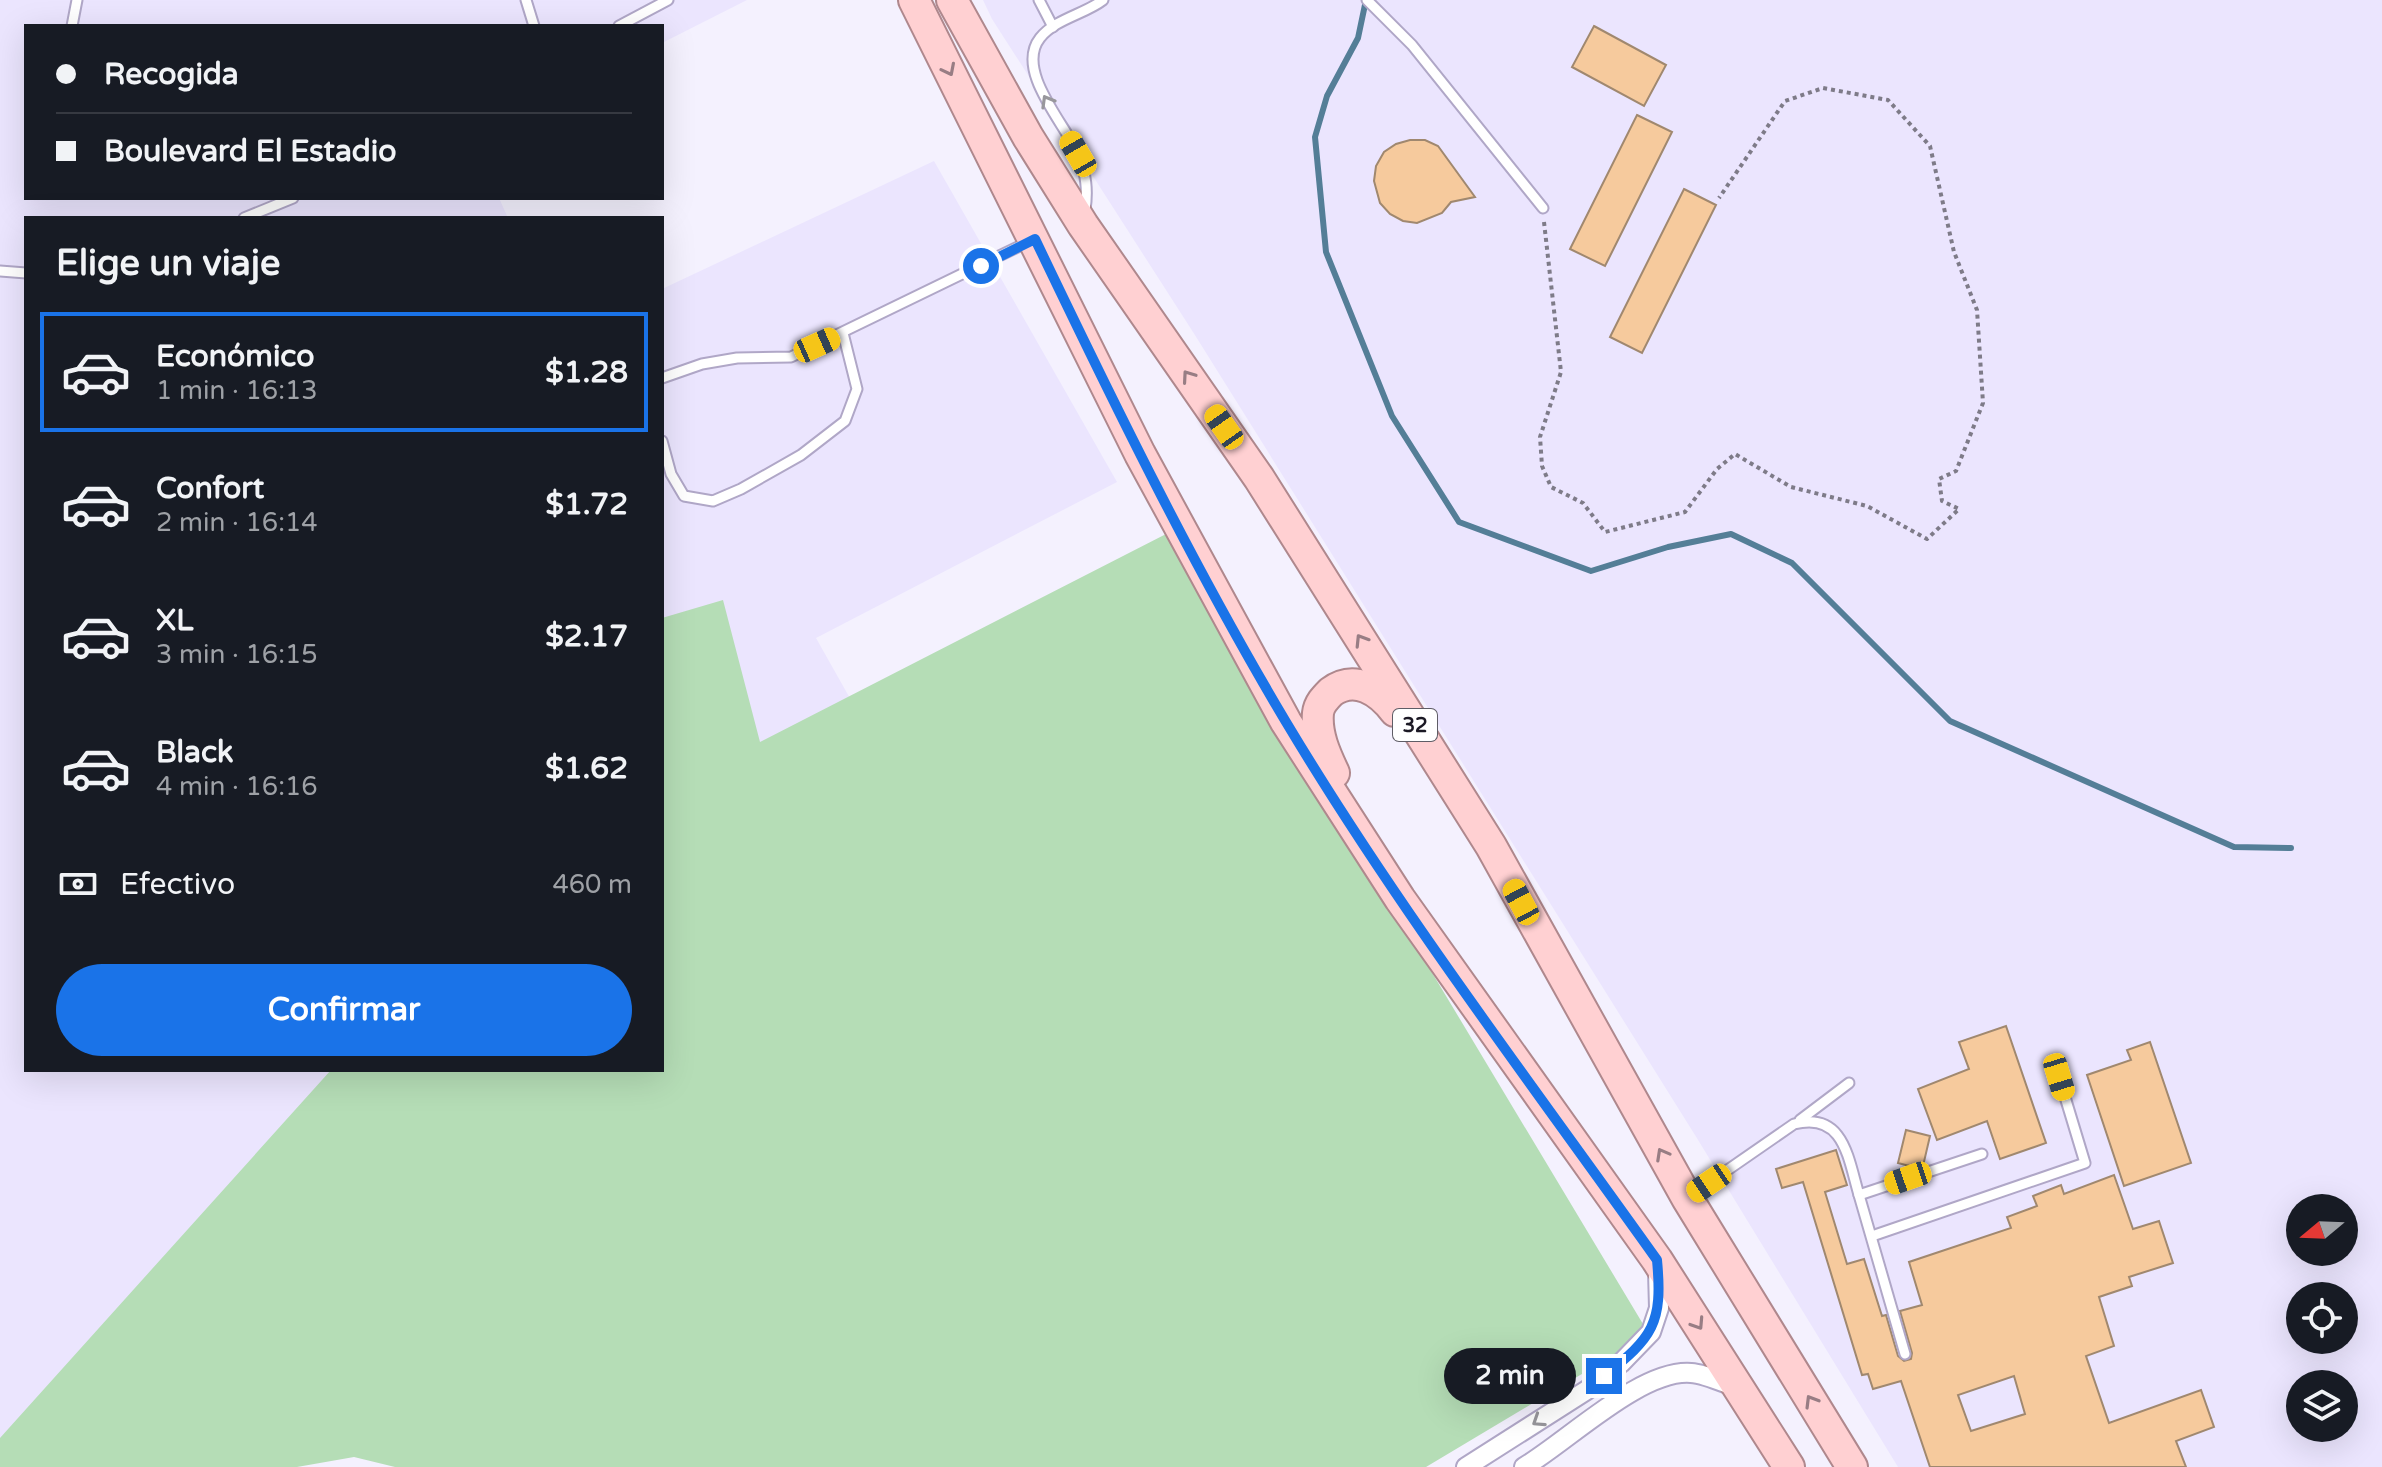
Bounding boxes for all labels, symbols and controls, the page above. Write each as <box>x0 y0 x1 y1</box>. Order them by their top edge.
text: Recogida <box>104 56 239 93</box>
one-way arrow <box>940 61 955 76</box>
one-way arrow <box>1041 95 1057 110</box>
car <box>1056 127 1100 181</box>
text: Boulevard El Estadio <box>104 133 396 170</box>
text: Elige un viaje <box>56 242 280 285</box>
route start <box>963 248 999 284</box>
car <box>790 324 844 366</box>
icon: car <box>60 336 132 408</box>
text: Económico <box>156 338 314 375</box>
text: $1.28 <box>545 354 628 391</box>
one-way arrow <box>1183 370 1198 384</box>
text: 1 min · 16:13 <box>156 375 318 406</box>
car <box>1200 400 1248 454</box>
icon: car <box>60 468 132 540</box>
text: Confort <box>156 470 264 507</box>
text: $1.72 <box>546 486 628 523</box>
text: 2 min · 16:14 <box>156 507 318 538</box>
icon: car <box>60 600 132 672</box>
text: XL <box>156 602 193 639</box>
text: $2.17 <box>545 618 628 655</box>
one-way arrow <box>1356 634 1371 649</box>
text: 3 min · 16:15 <box>156 639 318 670</box>
road number: 32 <box>1393 709 1437 741</box>
icon: car <box>60 732 132 804</box>
text: Black <box>156 734 233 771</box>
text: $1.62 <box>545 750 628 787</box>
text: 4 min · 16:16 <box>156 771 318 802</box>
icon: cash <box>56 862 100 906</box>
text: Efectivo <box>120 866 235 903</box>
text: 460 m <box>552 869 632 900</box>
car <box>1499 875 1543 929</box>
button: Confirmar <box>56 964 632 1056</box>
car <box>2041 1051 2077 1103</box>
one-way arrow <box>1657 1148 1672 1162</box>
car <box>1881 1159 1935 1197</box>
car <box>1682 1160 1736 1206</box>
north arrow <box>2286 1194 2358 1266</box>
map controls <box>2286 1194 2358 1442</box>
button: locate <box>2286 1282 2358 1354</box>
one-way arrow <box>1689 1315 1704 1330</box>
callout: 2 min <box>1444 1348 1576 1404</box>
route end <box>1586 1358 1622 1394</box>
text: 2 min <box>1475 1360 1545 1391</box>
button: layers <box>2286 1370 2358 1442</box>
one-way arrow <box>1806 1395 1821 1409</box>
one-way arrow <box>1533 1412 1547 1427</box>

